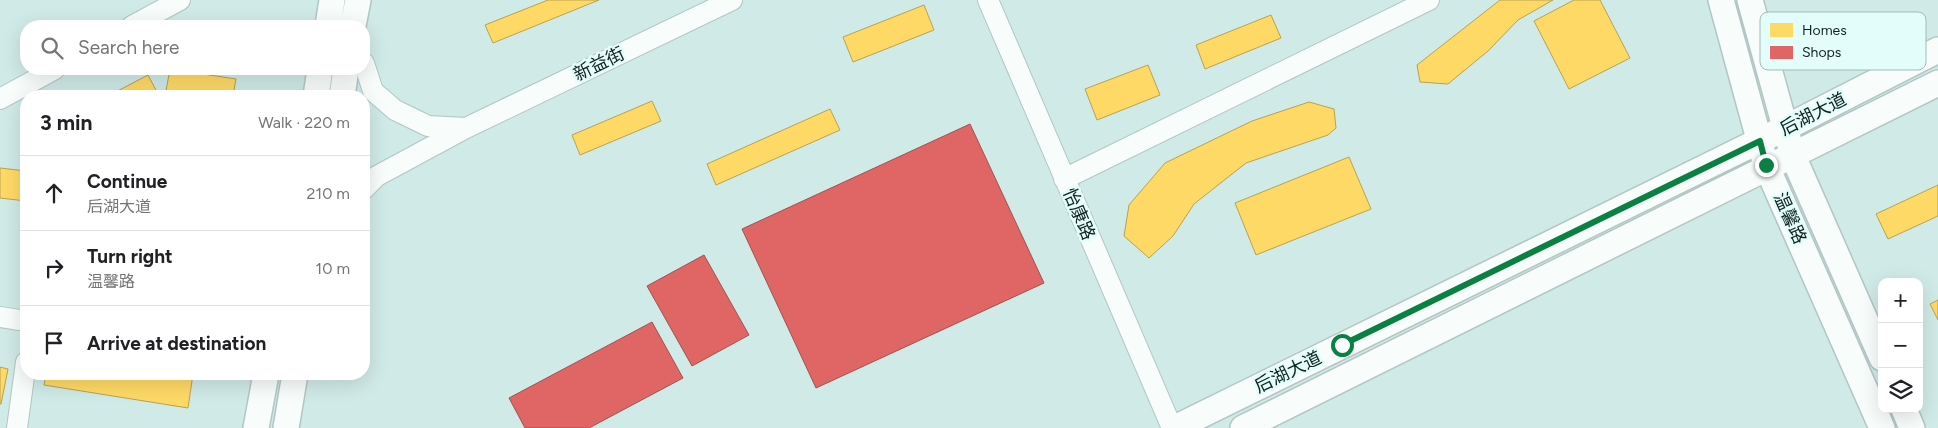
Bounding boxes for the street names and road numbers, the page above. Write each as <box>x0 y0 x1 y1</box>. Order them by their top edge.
street label: 新益街 <box>570 42 628 86</box>
street label: 后湖大道 <box>1776 88 1850 140</box>
street label: 怡康路 <box>1058 185 1100 243</box>
street label: 温馨路 <box>1769 189 1811 247</box>
street label: 后湖大道 <box>1251 346 1325 398</box>

